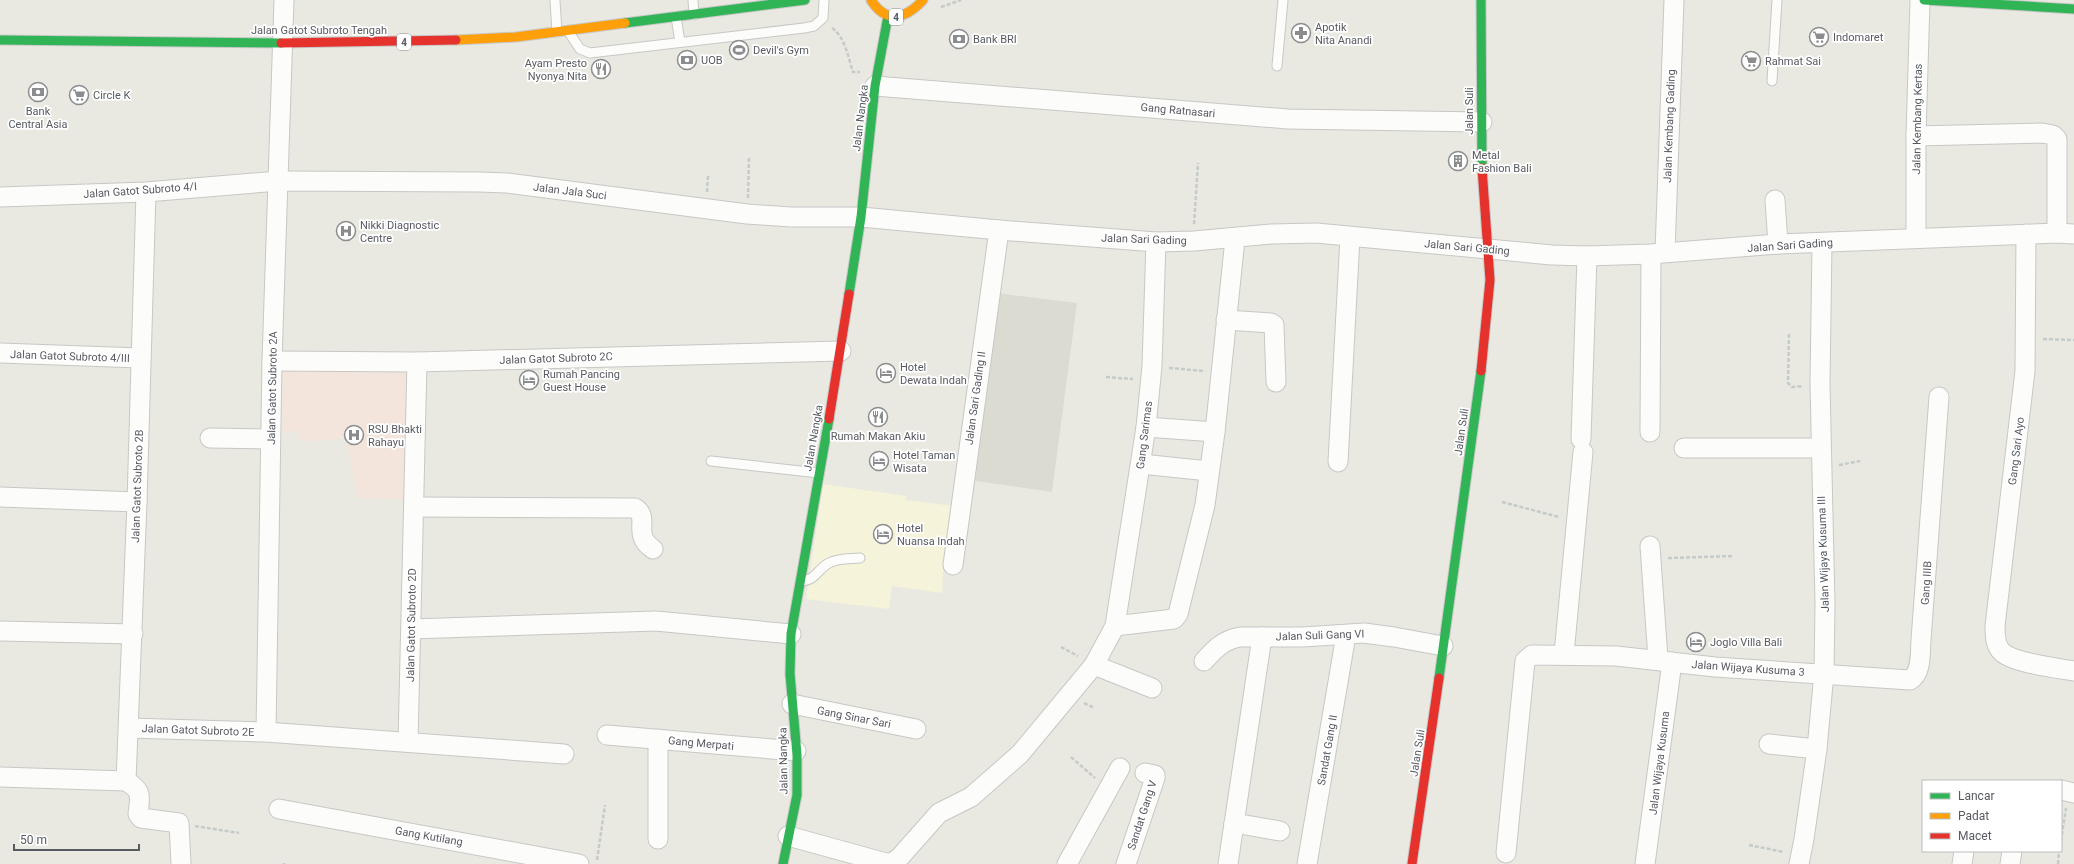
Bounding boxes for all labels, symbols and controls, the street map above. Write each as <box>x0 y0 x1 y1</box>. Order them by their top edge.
road number: 4 <box>889 9 903 25</box>
place label: Apotik Nita Anandi <box>1315 21 1372 47</box>
pharmacy icon: Apotik Nita Anandi <box>1290 22 1312 44</box>
street label: Jalan Gatot Subroto Tengah <box>251 24 387 37</box>
supermarket icon: Indomaret <box>1808 26 1830 48</box>
bank icon: Bank BRI <box>948 28 970 50</box>
place label: Indomaret <box>1833 31 1884 44</box>
place label: Bank BRI <box>973 33 1017 46</box>
road number: 4 <box>397 34 411 50</box>
sports icon: Devil's Gym <box>728 39 750 61</box>
place label: Devil's Gym <box>753 44 809 57</box>
bank icon: UOB <box>676 49 698 71</box>
supermarket icon: Rahmat Sai <box>1740 50 1762 72</box>
place label: UOB <box>701 54 723 67</box>
place label: Rahmat Sai <box>1765 55 1821 68</box>
place label: Ayam Presto Nyonya Nita <box>525 57 587 83</box>
restaurant icon: Ayam Presto Nyonya Nita <box>590 58 612 80</box>
street label: Jalan Kembang Kertas <box>1910 63 1925 174</box>
street label: Jalan Kembang Gading <box>1661 69 1678 183</box>
bank icon: Bank Central Asia <box>27 81 49 103</box>
supermarket icon: Circle K <box>68 84 90 106</box>
street label: Jalan Nangka <box>850 84 871 152</box>
street label: Jalan Suli <box>1463 87 1476 135</box>
place label: Circle K <box>93 89 130 102</box>
street label: Gang Ratnasari <box>1140 101 1216 120</box>
place label: Bank Central Asia <box>8 105 68 131</box>
place label: Metal Fashion Bali <box>1472 149 1532 175</box>
building icon: Metal Fashion Bali <box>1447 150 1469 172</box>
street label: Jalan Gatot Subroto 4/I <box>83 180 197 201</box>
street label: Jalan Jala Suci <box>532 181 607 202</box>
place label: Nikki Diagnostic Centre <box>360 219 439 245</box>
hospital icon: Nikki Diagnostic Centre <box>335 220 357 242</box>
street label: Jalan Sari Gading <box>1101 232 1187 247</box>
street label: Jalan Sari Gading <box>1747 236 1833 255</box>
street label: Jalan Sari Gading <box>1424 237 1510 258</box>
street label: Jalan Gatot Subroto 2A <box>265 330 280 445</box>
street label: Jalan Gatot Subroto 4/III <box>10 348 130 365</box>
street label: Jalan Gatot Subroto 2C <box>499 350 613 367</box>
street label: Jalan Sari Gading II <box>962 350 989 446</box>
place label: Hotel Dewata Indah <box>900 361 967 387</box>
hotel icon: Hotel Dewata Indah <box>875 362 897 384</box>
place label: Rumah Pancing Guest House <box>543 368 620 394</box>
hotel icon: Rumah Pancing Guest House <box>518 369 540 391</box>
street label: Gang Sarimas <box>1134 400 1155 470</box>
street label: Jalan Nangka <box>801 404 826 472</box>
restaurant icon: Rumah Makan Akiu <box>867 406 889 428</box>
street label: Jalan Suli <box>1452 408 1471 456</box>
street label: Gang Sari Ayo <box>2006 416 2027 486</box>
place label: RSU Bhakti Rahayu <box>368 423 422 449</box>
hospital icon: RSU Bhakti Rahayu <box>343 424 365 446</box>
street label: Jalan Gatot Subroto 2B <box>129 429 146 543</box>
place label: Rumah Makan Akiu <box>831 430 925 443</box>
place label: Hotel Taman Wisata <box>893 449 955 475</box>
hotel icon: Hotel Taman Wisata <box>868 450 890 472</box>
street label: Jalan Wijaya Kusuma III <box>1815 496 1832 612</box>
place label: Hotel Nuansa Indah <box>897 522 965 548</box>
hotel icon: Hotel Nuansa Indah <box>872 523 894 545</box>
street label: Gang IIIB <box>1918 560 1935 606</box>
street label: Jalan Gatot Subroto 2D <box>404 568 419 682</box>
street label: Jalan Suli Gang VI <box>1275 627 1365 644</box>
hotel icon: Joglo Villa Bali <box>1685 631 1707 653</box>
place label: Joglo Villa Bali <box>1710 636 1782 649</box>
street label: Jalan Wijaya Kusuma 3 <box>1691 658 1805 679</box>
street label: Gang Sinar Sari <box>816 704 892 731</box>
street label: Jalan Wijaya Kusuma <box>1647 710 1672 816</box>
street label: Sandat Gang II <box>1315 714 1340 786</box>
street label: Jalan Gatot Subroto 2E <box>141 722 255 739</box>
street label: Jalan Nangka <box>776 727 791 795</box>
street label: Jalan Suli <box>1407 729 1428 778</box>
street label: Gang Merpati <box>667 734 734 753</box>
street label: Sandat Gang V <box>1125 779 1160 852</box>
legend <box>1922 780 2062 852</box>
text: Lancar <box>1958 789 1995 803</box>
text: Padat <box>1958 809 1989 823</box>
street label: Gang Kutilang <box>394 824 464 849</box>
scale bar <box>14 826 139 852</box>
text: Macet <box>1958 829 1992 843</box>
text: 50 m <box>20 833 47 847</box>

